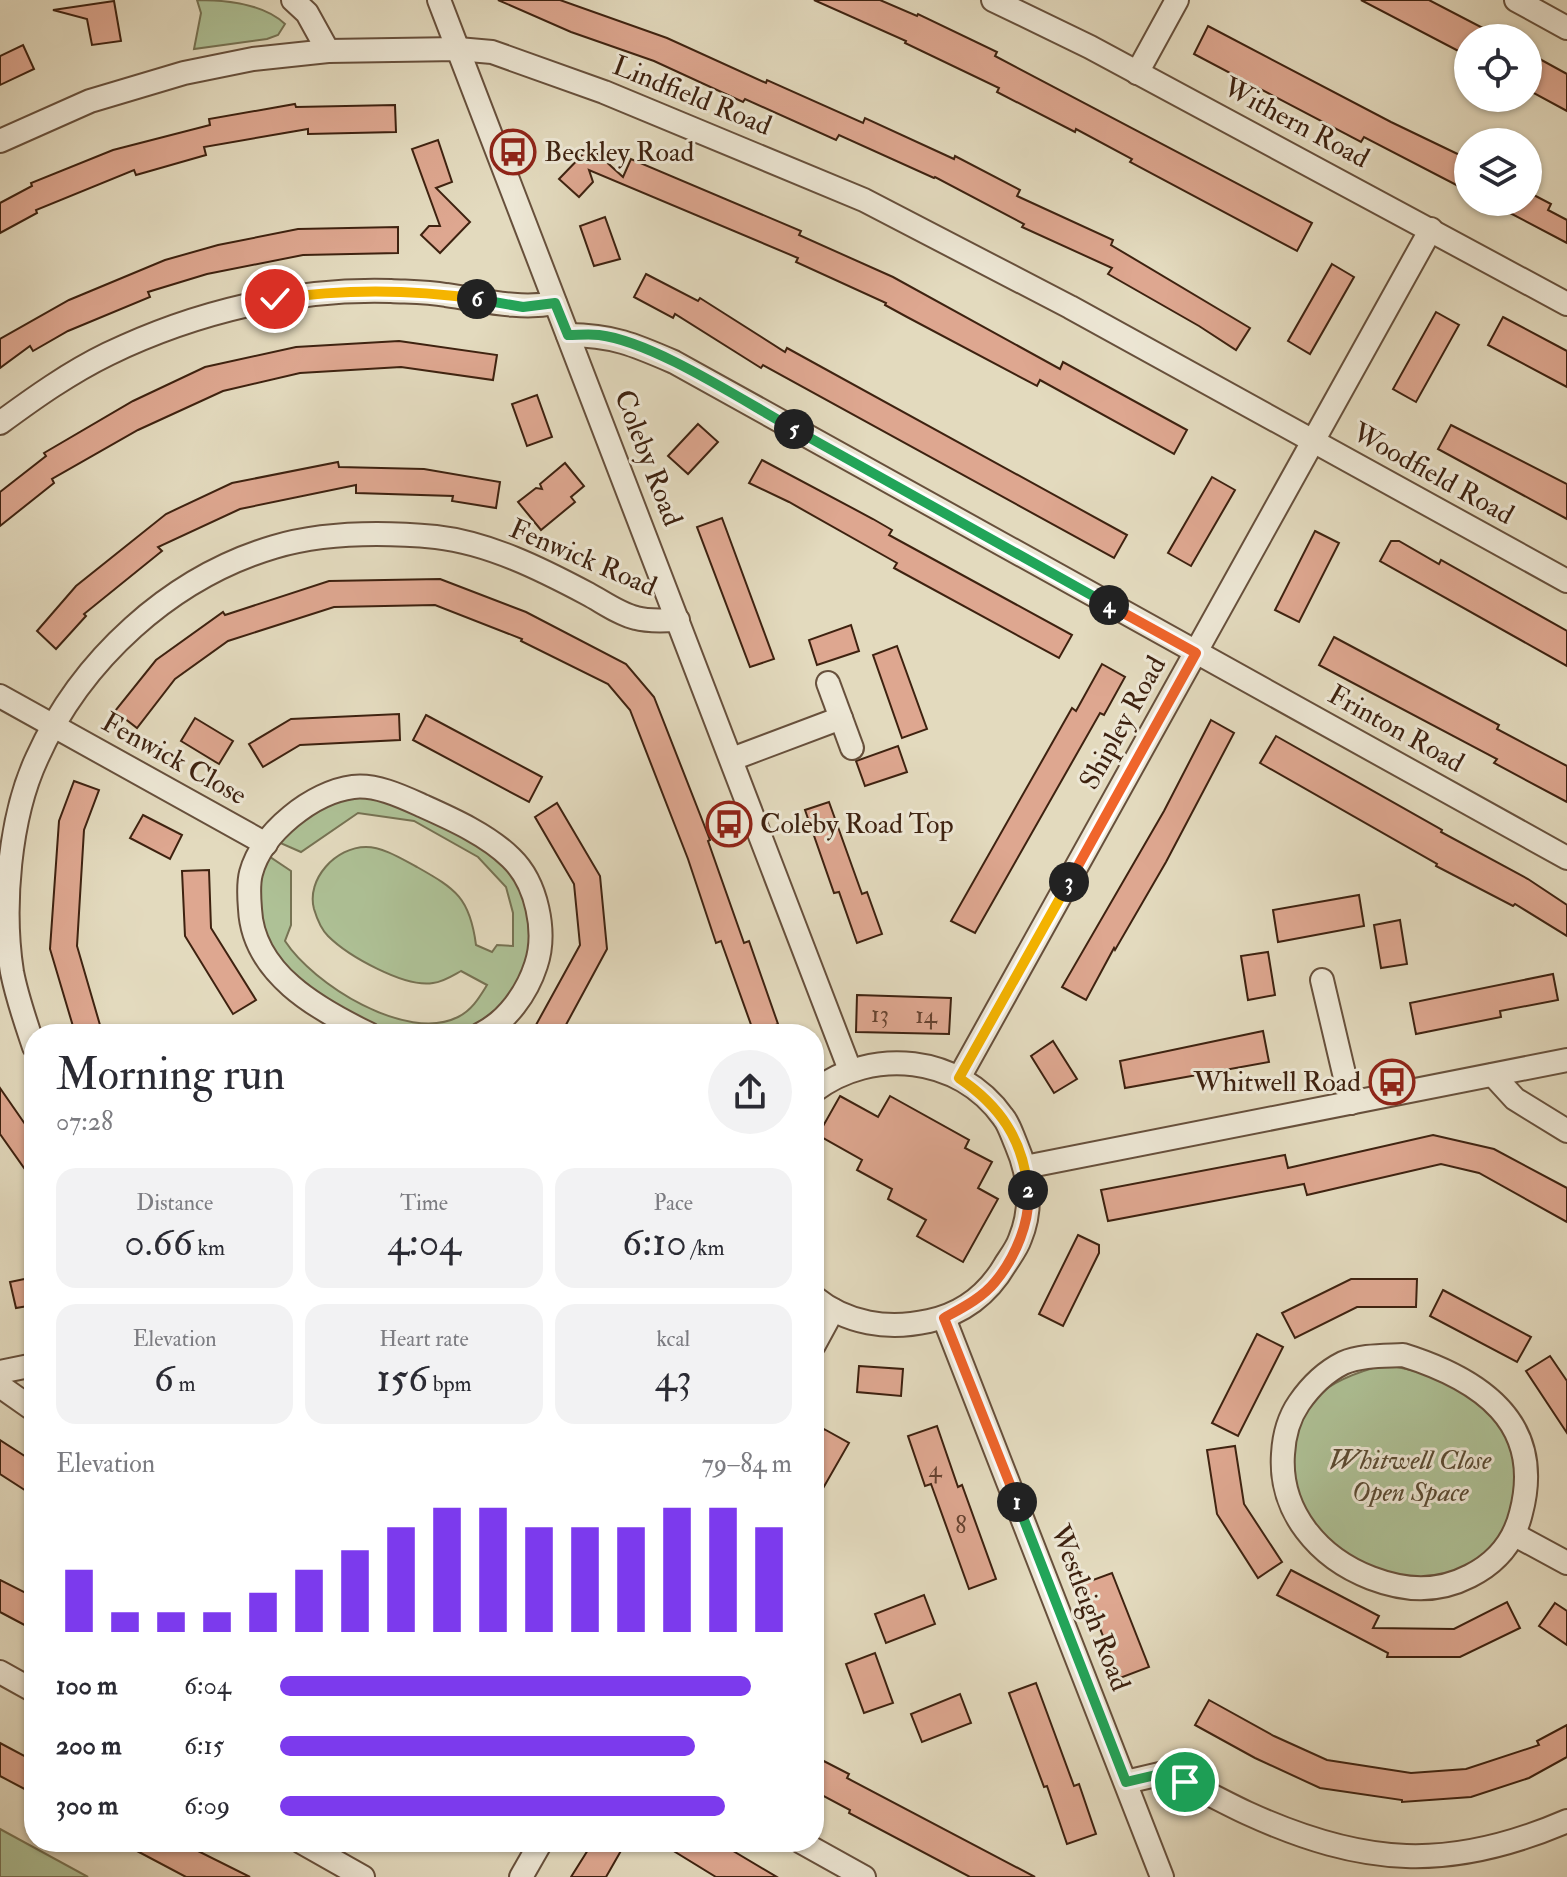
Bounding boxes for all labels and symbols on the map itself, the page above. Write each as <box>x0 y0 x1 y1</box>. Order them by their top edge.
street label: Lindfield Road <box>607 48 777 144</box>
street label: Withern Road <box>1216 69 1375 176</box>
bus stop icon: Beckley Road <box>489 128 537 176</box>
place label: Beckley Road <box>544 135 694 170</box>
pin <box>241 265 309 333</box>
pin: 6 <box>457 279 497 319</box>
street label: Coleby Road <box>606 385 690 531</box>
pin: 5 <box>774 409 814 449</box>
street label: Woodfield Road <box>1345 415 1520 533</box>
street label: Fenwick Road <box>504 511 662 605</box>
pin: 4 <box>1089 585 1129 625</box>
street label: Shipley Road <box>1072 650 1174 796</box>
street label: Frinton Road <box>1322 677 1470 781</box>
street label: Fenwick Close <box>95 705 253 813</box>
bus stop icon: Coleby Road Top <box>705 800 753 848</box>
place label: Coleby Road Top <box>760 807 954 842</box>
pin: 3 <box>1049 862 1089 902</box>
house number: 13 <box>871 999 889 1030</box>
house number: 14 <box>915 1000 938 1031</box>
bus stop icon: Whitwell Road <box>1368 1058 1416 1106</box>
place label: Whitwell Road <box>1193 1065 1361 1100</box>
pin: 2 <box>1008 1170 1048 1210</box>
park label: Whitwell Close Open Space <box>1329 1443 1492 1510</box>
house number: 4 <box>929 1454 943 1485</box>
pin: 1 <box>997 1482 1037 1522</box>
house number: 8 <box>955 1510 967 1541</box>
street label: Westleigh Road <box>1042 1519 1138 1696</box>
pin <box>1151 1748 1219 1816</box>

